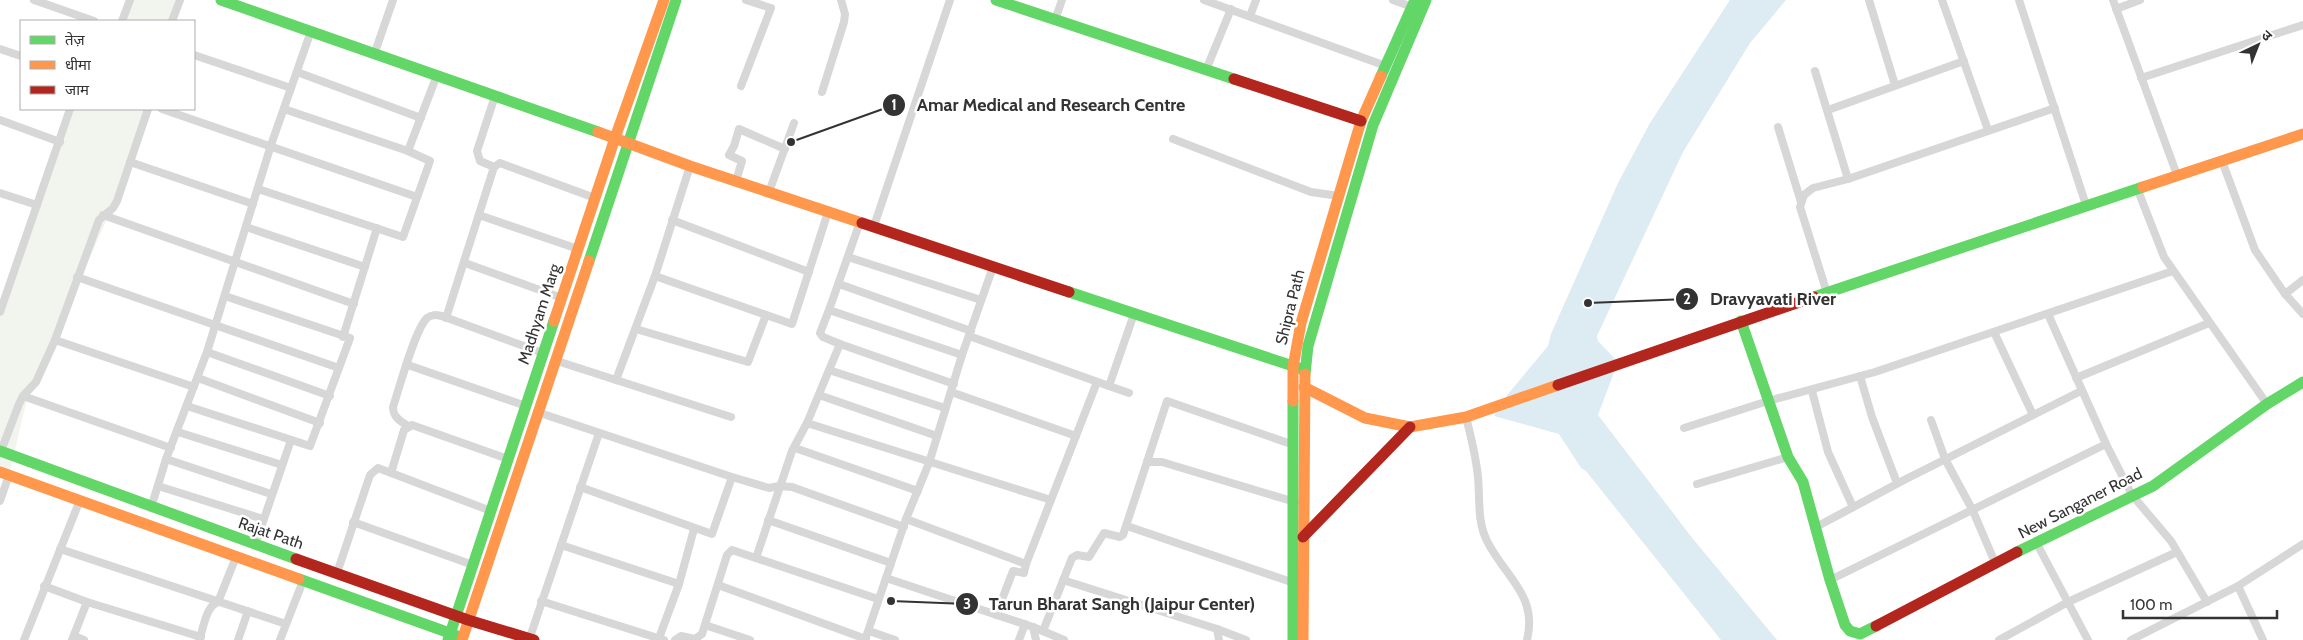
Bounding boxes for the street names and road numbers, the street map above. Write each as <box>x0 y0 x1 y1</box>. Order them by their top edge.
street label: Madhyam Marg <box>514 260 565 367</box>
street label: Shipra Path <box>1271 267 1309 347</box>
street label: New Sanganer Road <box>2015 464 2145 542</box>
street label: Rajat Path <box>236 513 306 553</box>

